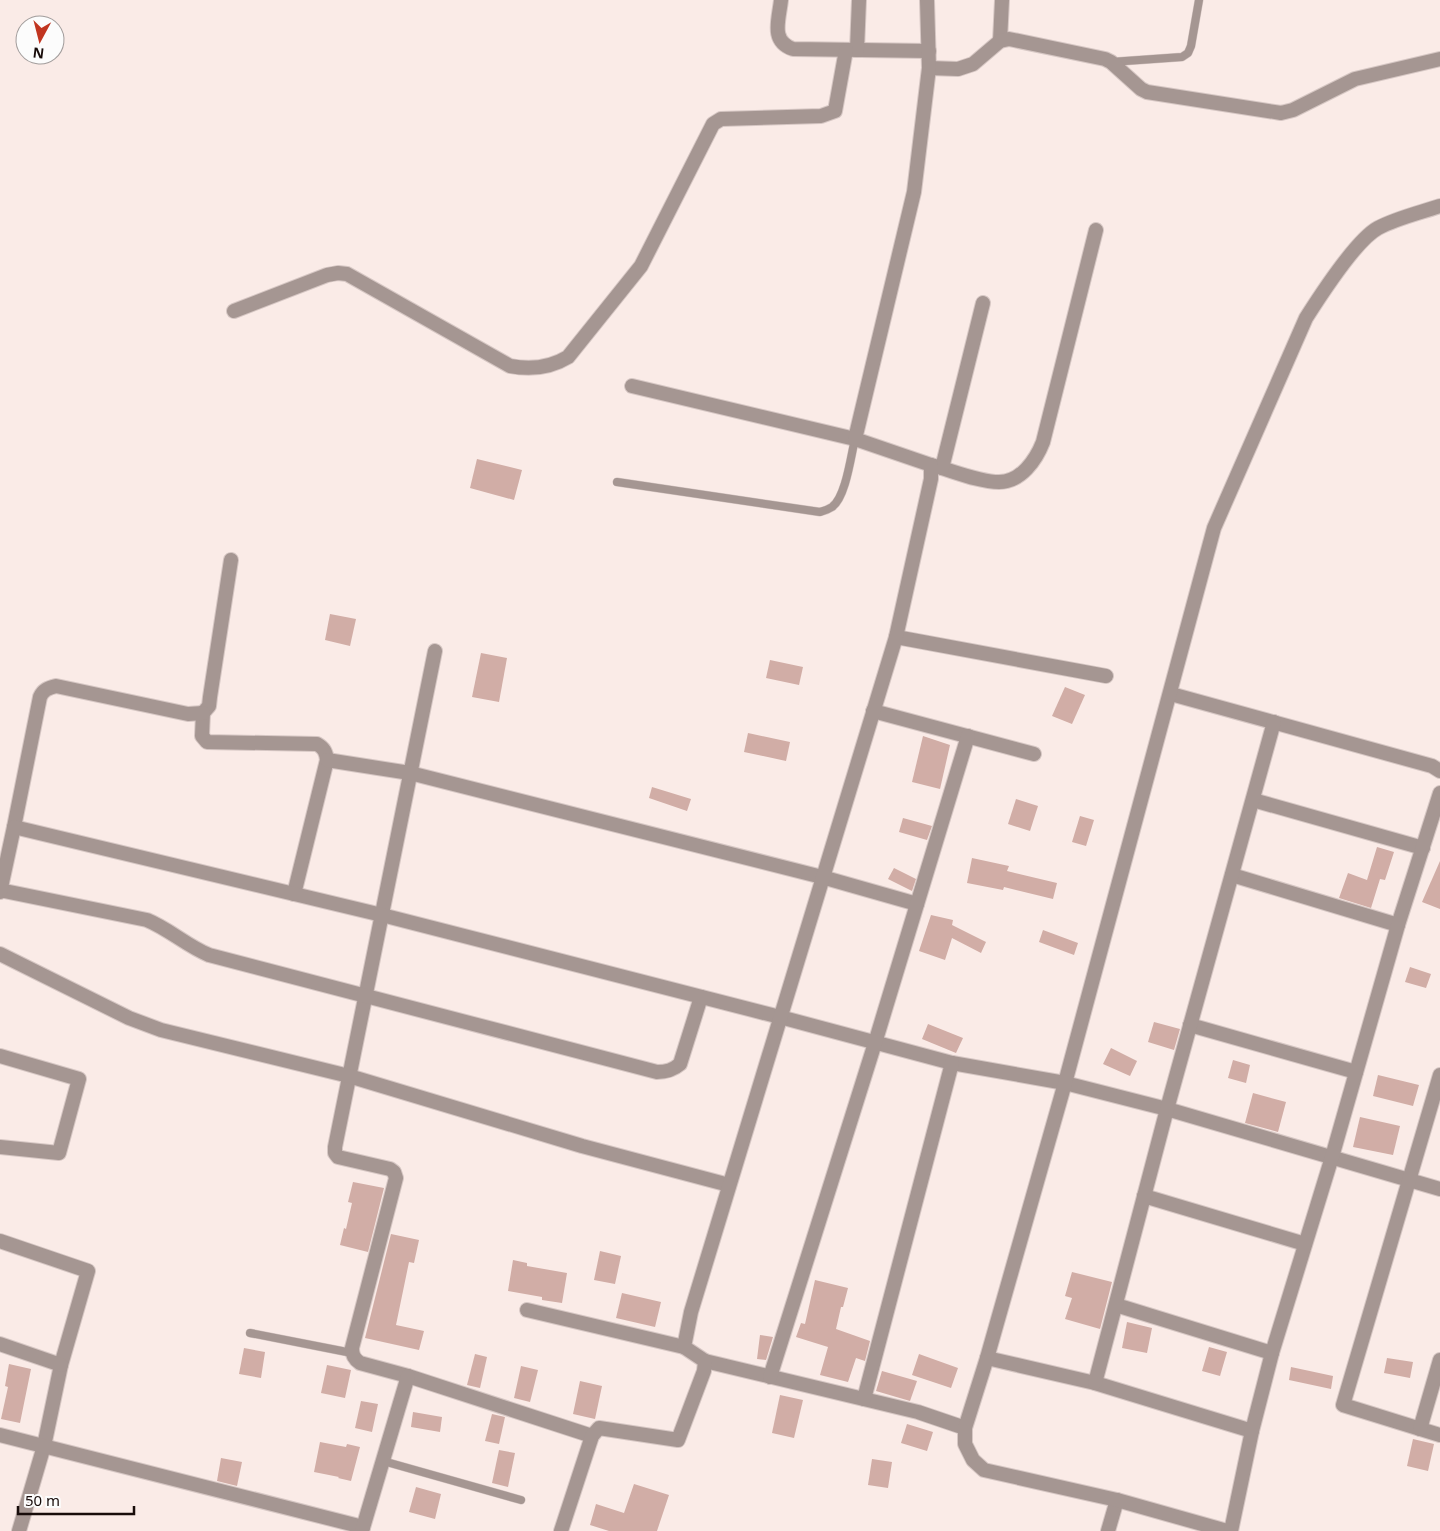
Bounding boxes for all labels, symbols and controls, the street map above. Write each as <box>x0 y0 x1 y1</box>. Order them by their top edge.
north arrow <box>15 15 65 65</box>
text: N <box>32 43 45 64</box>
scale bar <box>18 1484 134 1516</box>
text: 50 m <box>25 1490 60 1510</box>

